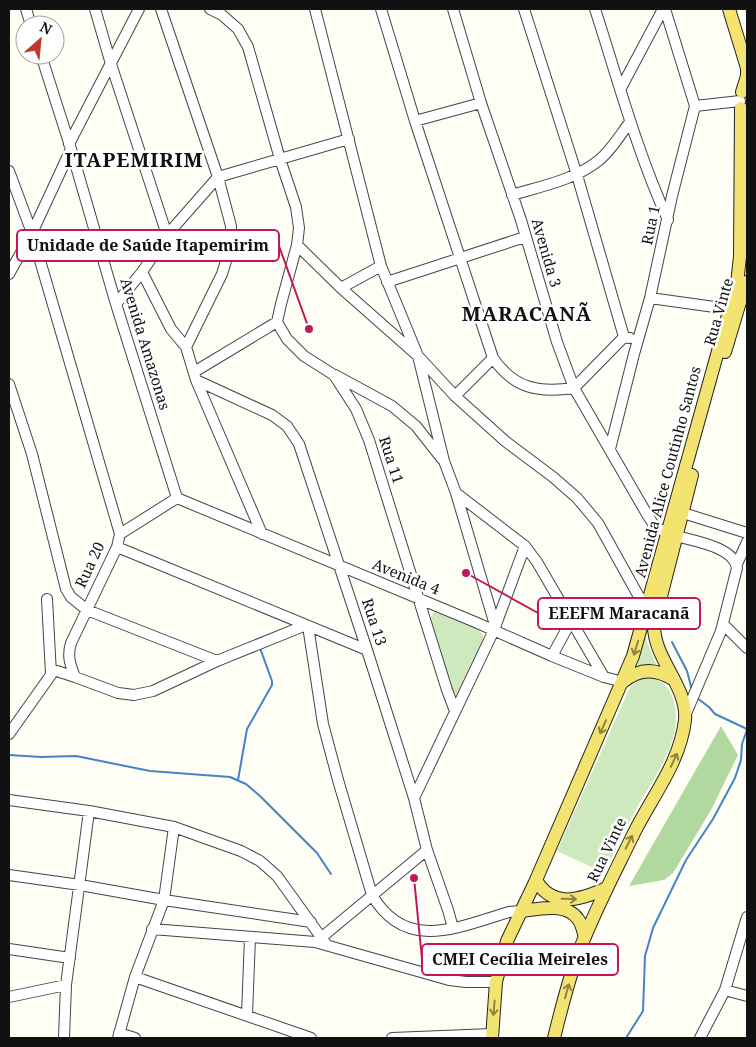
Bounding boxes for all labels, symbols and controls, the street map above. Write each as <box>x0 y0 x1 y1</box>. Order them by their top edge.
north arrow <box>15 15 65 65</box>
text: N <box>37 17 55 39</box>
district label: ITAPEMIRIM <box>64 146 204 173</box>
street label: Rua 1 <box>636 203 664 246</box>
street label: Avenida 3 <box>528 216 566 290</box>
callout: Unidade de Saúde Itapemirim <box>17 230 279 261</box>
text: Unidade de Saúde Itapemirim <box>27 234 269 256</box>
street label: Avenida Amazonas <box>116 275 176 412</box>
street label: Rua Vinte <box>699 276 737 348</box>
district label: MARACANÃ <box>462 300 592 327</box>
street label: Avenida Alice Coutinho Santos <box>629 364 705 580</box>
street label: Rua 11 <box>375 434 409 486</box>
street label: Rua 20 <box>70 538 108 591</box>
street label: Avenida 4 <box>370 554 444 599</box>
street label: Rua 13 <box>358 596 392 648</box>
callout: EEEFM Maracanã <box>538 598 700 629</box>
text: EEEFM Maracanã <box>548 602 690 624</box>
one-way arrow <box>630 640 640 656</box>
one-way arrow <box>598 719 608 734</box>
one-way arrow <box>670 753 679 768</box>
street label: Rua Vinte <box>582 814 630 885</box>
one-way arrow <box>625 835 635 850</box>
one-way arrow <box>560 894 576 904</box>
callout: CMEI Cecília Meireles <box>422 944 618 975</box>
text: CMEI Cecília Meireles <box>432 948 608 970</box>
one-way arrow <box>563 984 573 1000</box>
one-way arrow <box>489 999 499 1015</box>

